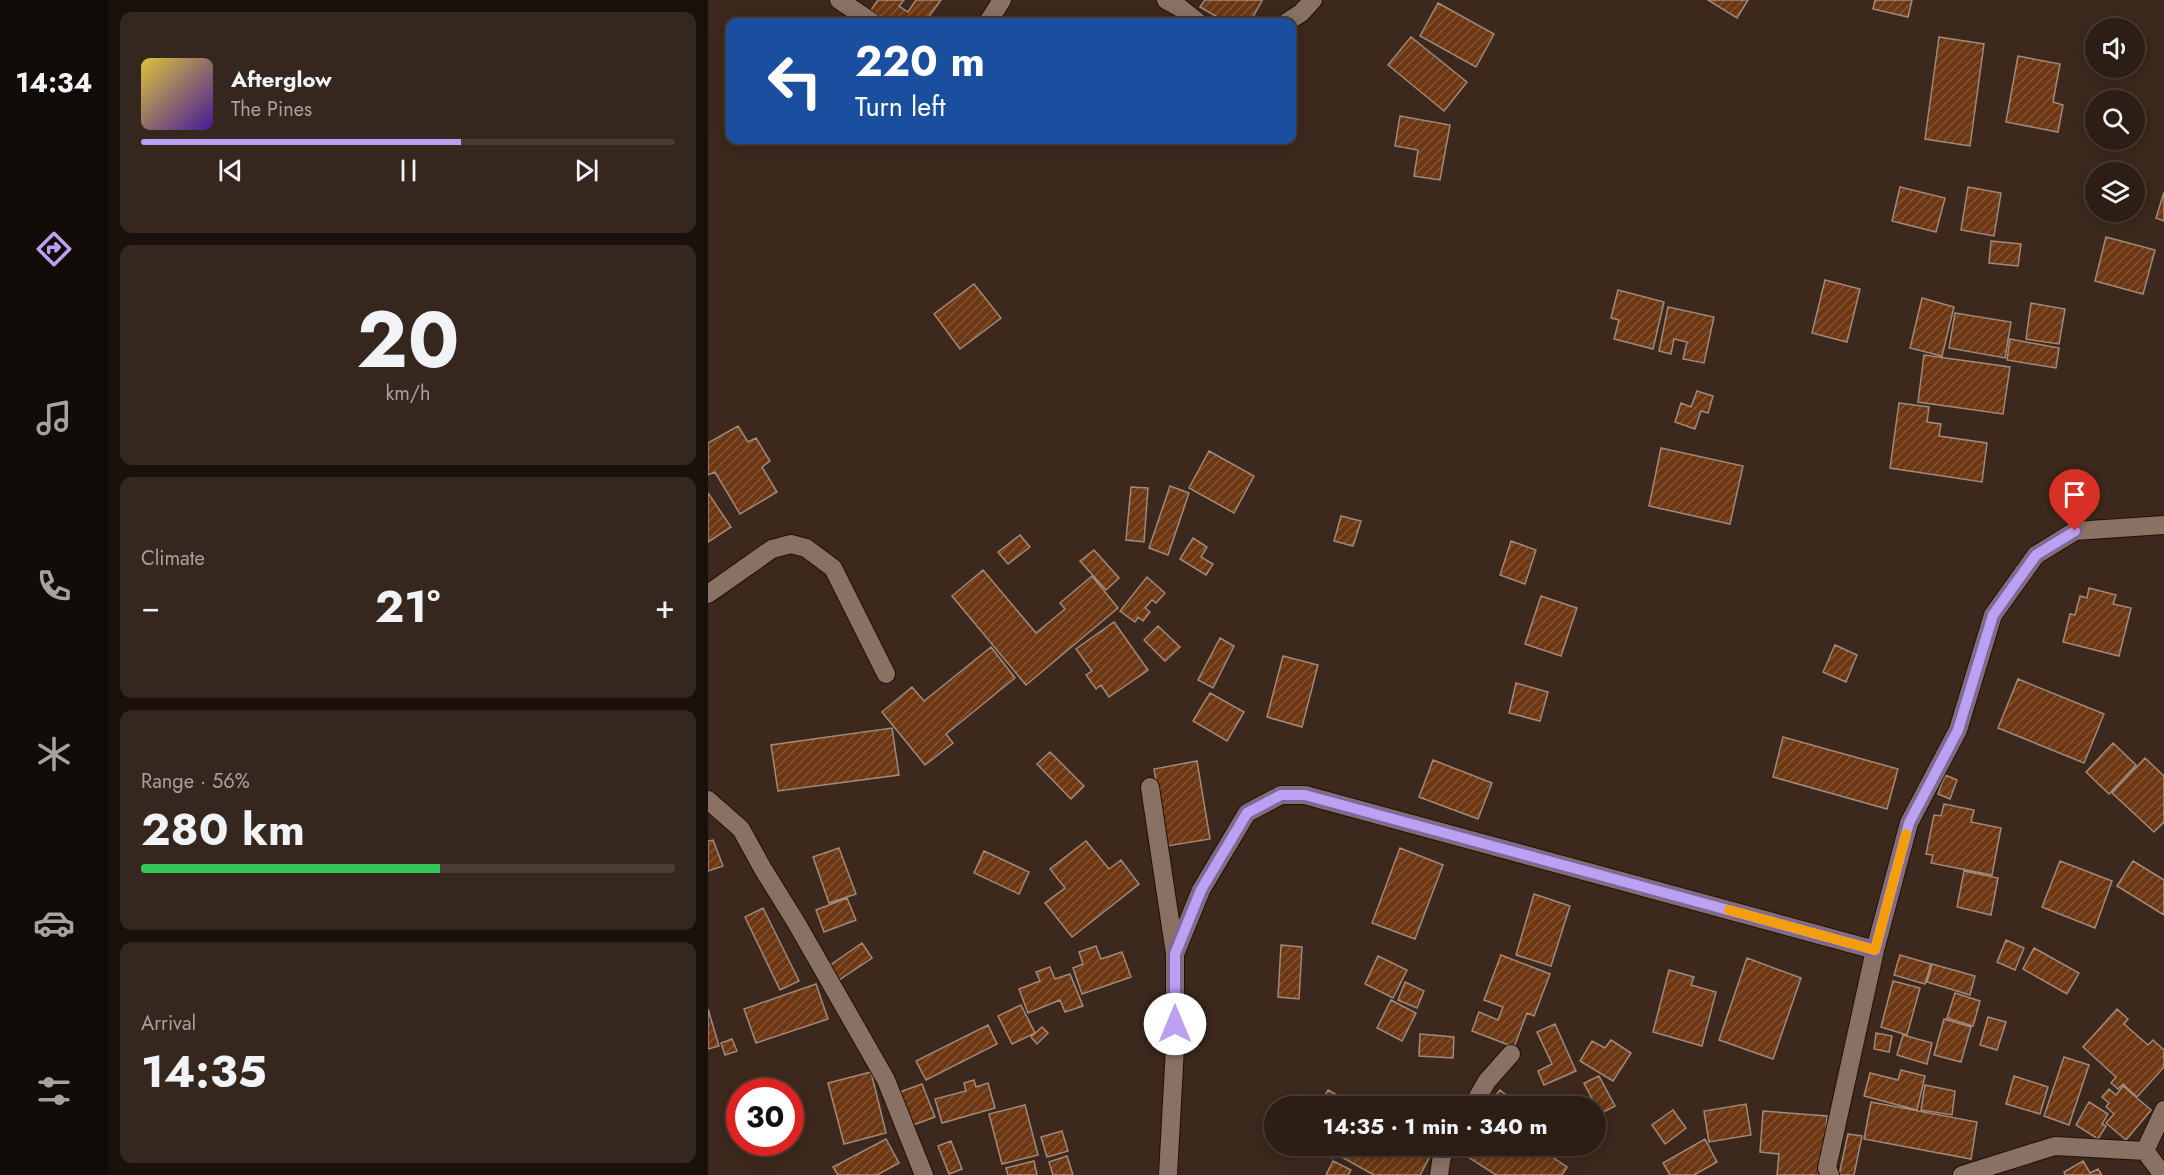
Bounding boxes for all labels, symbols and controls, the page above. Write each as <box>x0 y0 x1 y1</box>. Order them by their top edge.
map controls <box>2085 18 2145 222</box>
button: sound <box>2085 18 2145 78</box>
text: 220 m <box>855 31 985 92</box>
icon: left <box>756 42 834 120</box>
text: 14:34 <box>16 63 92 102</box>
text: Afterglow <box>231 63 332 95</box>
text: Turn left <box>855 87 945 126</box>
button: search <box>2085 90 2145 150</box>
text: The Pines <box>231 95 312 124</box>
icon: previous <box>214 154 247 187</box>
icon: pause <box>392 154 425 187</box>
icon: next <box>570 154 603 187</box>
button: layers <box>2085 162 2145 222</box>
icon: directions <box>33 228 75 270</box>
text: 20 <box>357 284 459 396</box>
text: km/h <box>385 379 431 408</box>
icon: music <box>33 397 75 439</box>
pin <box>2049 469 2100 531</box>
icon: arrive <box>2058 478 2091 511</box>
text: Climate <box>141 544 205 573</box>
icon: phone <box>33 565 75 607</box>
text: 21° <box>375 574 440 639</box>
text: − <box>141 583 160 630</box>
text: + <box>655 583 675 630</box>
icon: climate <box>33 733 75 775</box>
text: Range · 56% <box>141 767 250 796</box>
text: 280 km <box>141 797 305 862</box>
icon: car <box>33 902 75 944</box>
position arrow <box>1143 992 1207 1056</box>
text: Arrival <box>141 1009 196 1038</box>
text: 14:35 <box>141 1039 267 1104</box>
icon: filters <box>33 1070 75 1112</box>
speed limit sign: 30 <box>726 1078 804 1156</box>
text: 14:35 · 1 min · 340 m <box>1323 1110 1547 1142</box>

